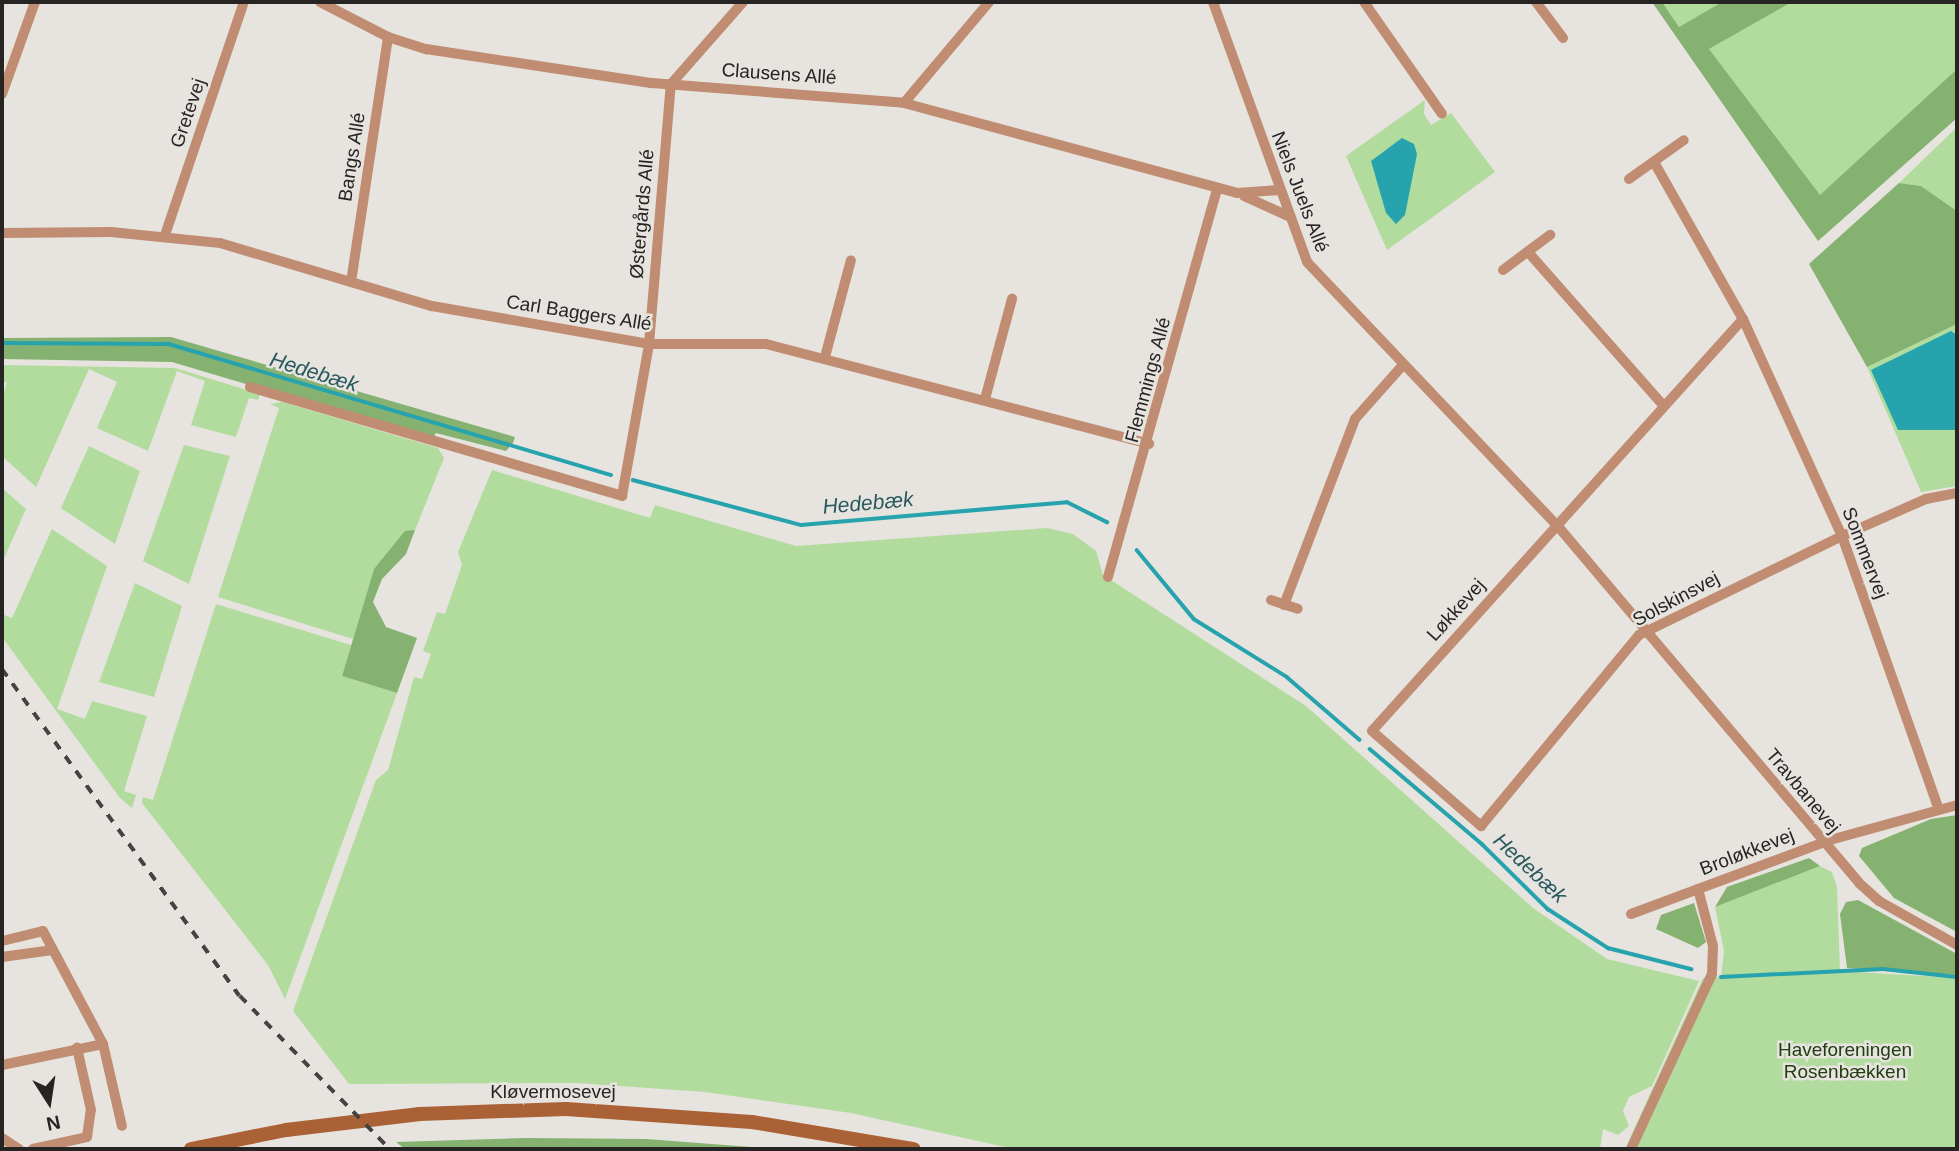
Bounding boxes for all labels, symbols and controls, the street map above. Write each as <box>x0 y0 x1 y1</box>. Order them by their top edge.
street label: Clausens Allé <box>720 59 838 89</box>
street label: Gretevej <box>166 75 210 151</box>
street label: Bangs Allé <box>334 110 370 204</box>
street label: Niels Juels Allé <box>1266 128 1334 256</box>
street label: Østergårds Allé <box>625 148 659 280</box>
street label: Carl Baggers Allé <box>504 290 654 336</box>
street label: Flemmings Allé <box>1120 314 1176 446</box>
water label: Hedebæk <box>267 347 361 397</box>
water label: Hedebæk <box>822 486 914 520</box>
street label: Sommervej <box>1837 504 1893 602</box>
street label: Solskinsvej <box>1629 567 1723 631</box>
street label: Løkkevej <box>1422 574 1490 646</box>
street label: Travbanevej <box>1761 744 1845 838</box>
street label: Broløkkevej <box>1697 824 1797 880</box>
water label: Hedebæk <box>1488 828 1572 908</box>
park label: Haveforeningen Rosenbækken <box>1778 1039 1912 1083</box>
north arrow <box>14 1067 84 1137</box>
street label: Kløvermosevej <box>490 1081 616 1103</box>
text: N <box>45 1111 62 1135</box>

